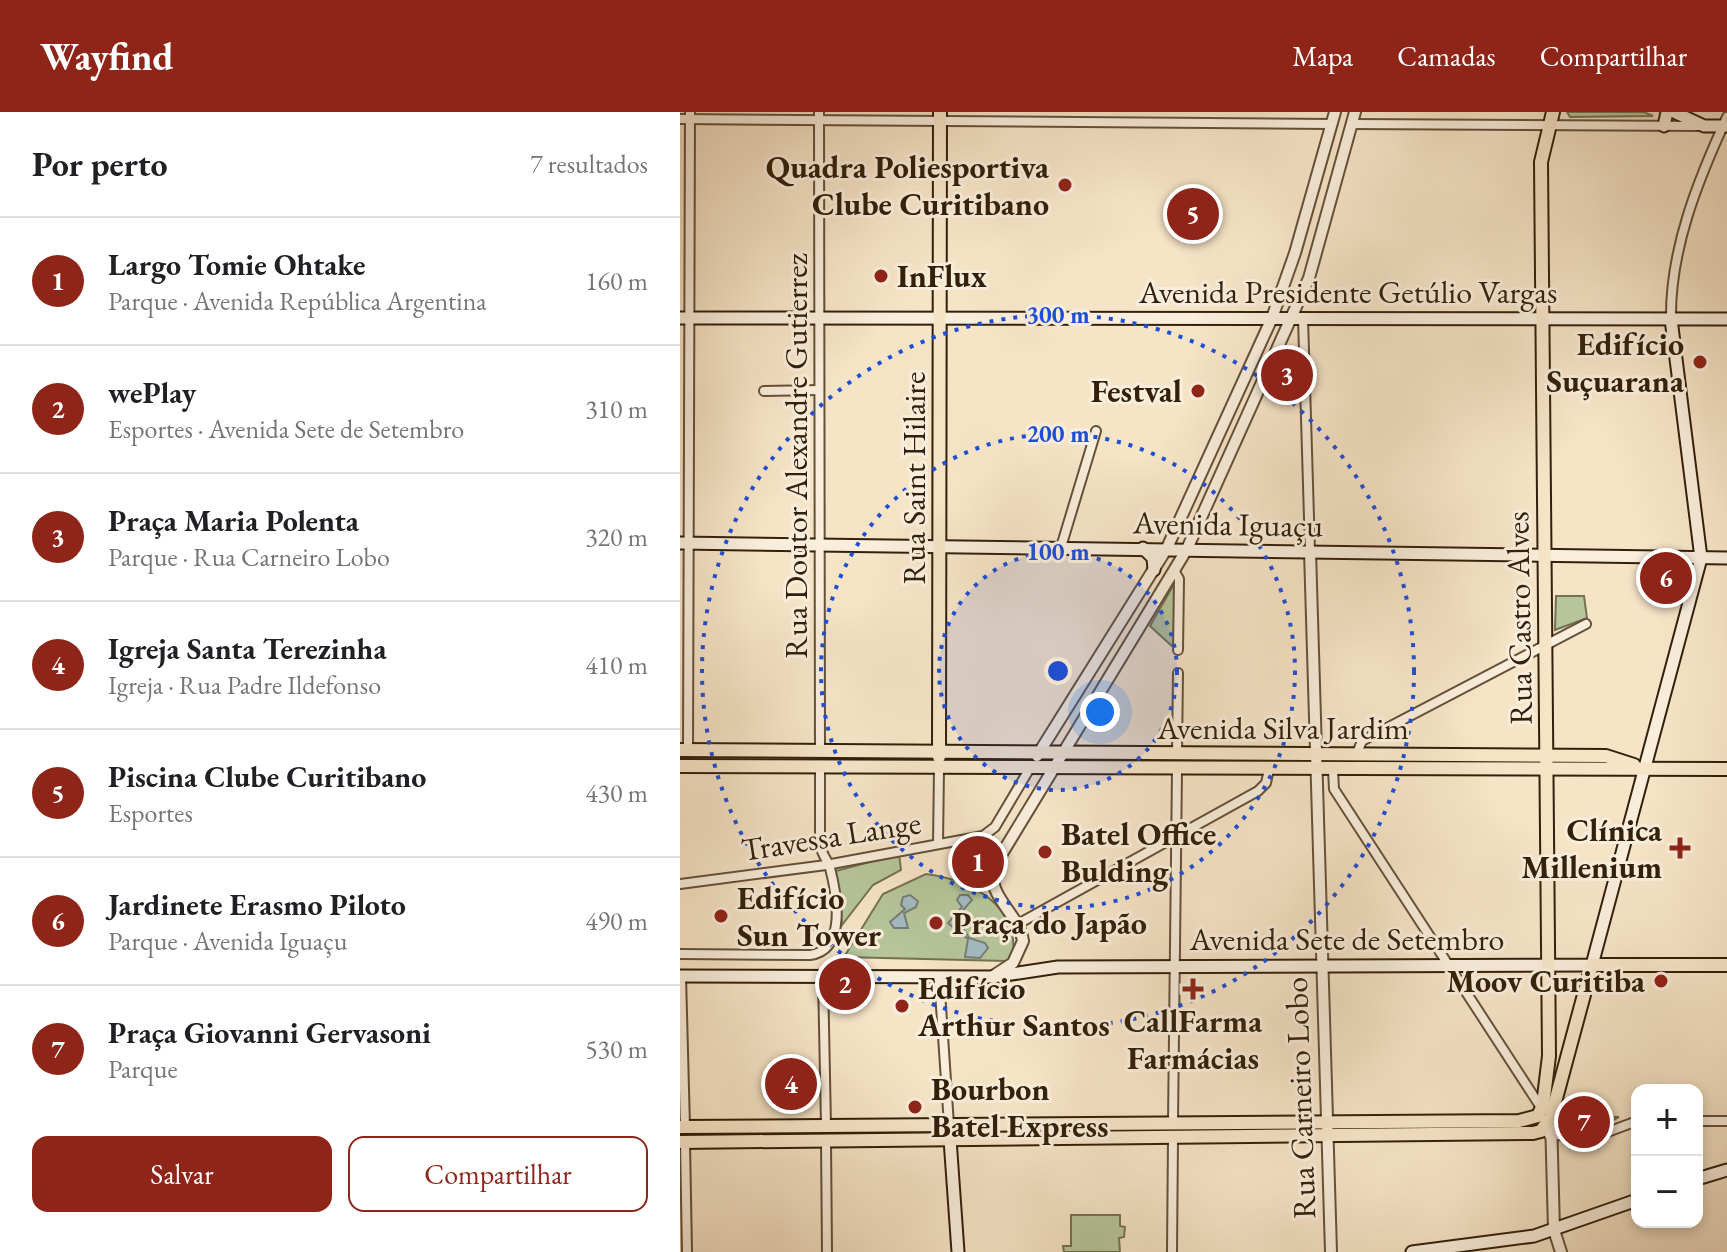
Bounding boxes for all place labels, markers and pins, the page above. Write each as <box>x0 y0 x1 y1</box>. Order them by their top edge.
place label: Quadra Poliesportiva Clube Curitibano <box>766 146 1050 225</box>
marker: Quadra Poliesportiva Clube Curitibano <box>1056 176 1074 194</box>
pin: 5 <box>1167 184 1219 244</box>
place label: InFlux <box>897 255 987 297</box>
marker: InFlux <box>872 267 890 285</box>
place label: Edifício Suçuarana <box>1546 323 1685 402</box>
pin: 3 <box>1261 345 1313 405</box>
marker: Edifício Suçuarana <box>1691 353 1709 371</box>
place label: Festval <box>1091 370 1182 412</box>
marker: Festval <box>1189 382 1207 400</box>
pin: 6 <box>1640 548 1692 608</box>
centre of rings <box>1044 657 1072 685</box>
place label: Clínica Millenium <box>1521 809 1663 888</box>
place label: Batel Office Bulding <box>1061 813 1216 892</box>
pin: 1 <box>952 832 1004 892</box>
marker: Clínica Millenium <box>1669 837 1691 859</box>
marker: Batel Office Bulding <box>1036 843 1054 861</box>
place label: Edifício Sun Tower <box>737 877 882 956</box>
place label: Praça do Japão <box>952 902 1147 944</box>
marker: Edifício Sun Tower <box>712 907 730 925</box>
marker: Praça do Japão <box>927 914 945 932</box>
pin: 2 <box>819 954 871 1014</box>
place label: Moov Curitiba <box>1446 960 1646 1002</box>
place label: Edifício Arthur Santos <box>917 967 1110 1046</box>
marker: Moov Curitiba <box>1652 972 1670 990</box>
marker: CallFarma Farmácias <box>1184 980 1202 998</box>
marker: Edifício Arthur Santos <box>893 997 911 1015</box>
place label: CallFarma Farmácias <box>1124 1000 1263 1079</box>
pin: 4 <box>765 1054 817 1114</box>
place label: Bourbon Batel Express <box>931 1068 1109 1147</box>
pin: 7 <box>1558 1092 1610 1152</box>
marker: Bourbon Batel Express <box>906 1098 924 1116</box>

